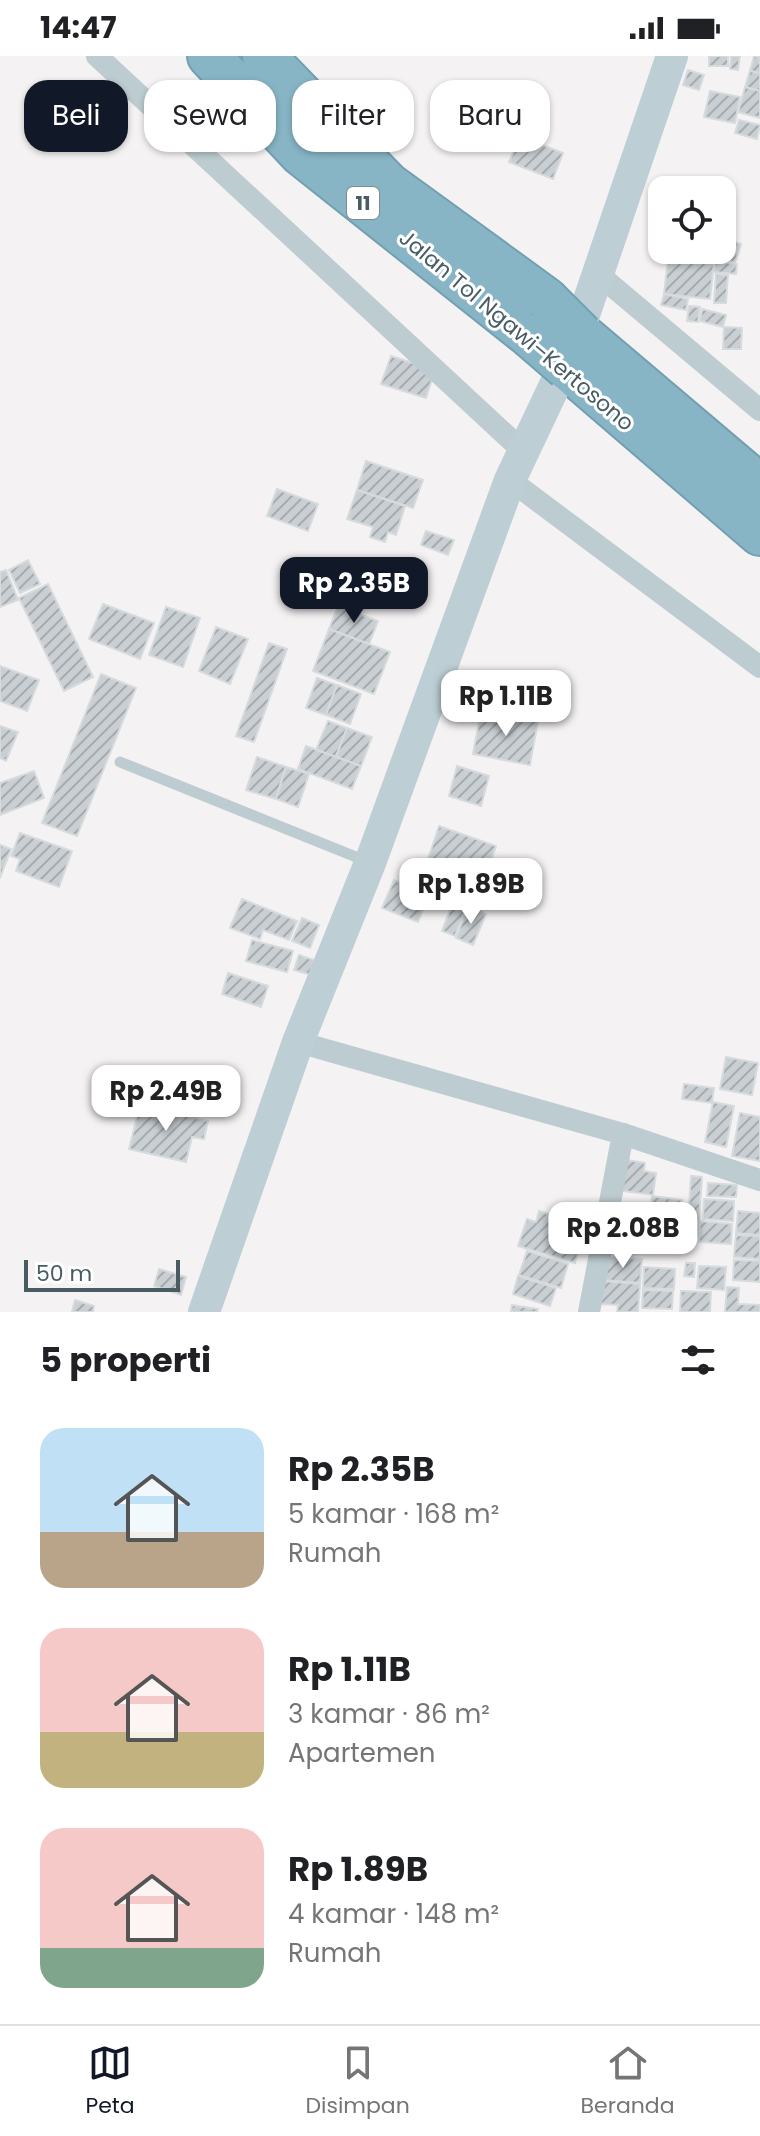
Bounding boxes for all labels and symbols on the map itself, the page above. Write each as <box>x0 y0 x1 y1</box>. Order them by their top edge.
road number: 11 <box>347 187 379 219</box>
street label: Jalan Tol Ngawi–Kertosono <box>392 223 641 438</box>
pin: Rp 2.35B <box>271 557 437 625</box>
pin: Rp 1.11B <box>423 670 589 738</box>
pin: Rp 1.89B <box>388 858 554 926</box>
pin: Rp 2.49B <box>83 1065 249 1133</box>
pin: Rp 2.08B <box>540 1202 706 1270</box>
scale bar <box>24 1256 180 1292</box>

